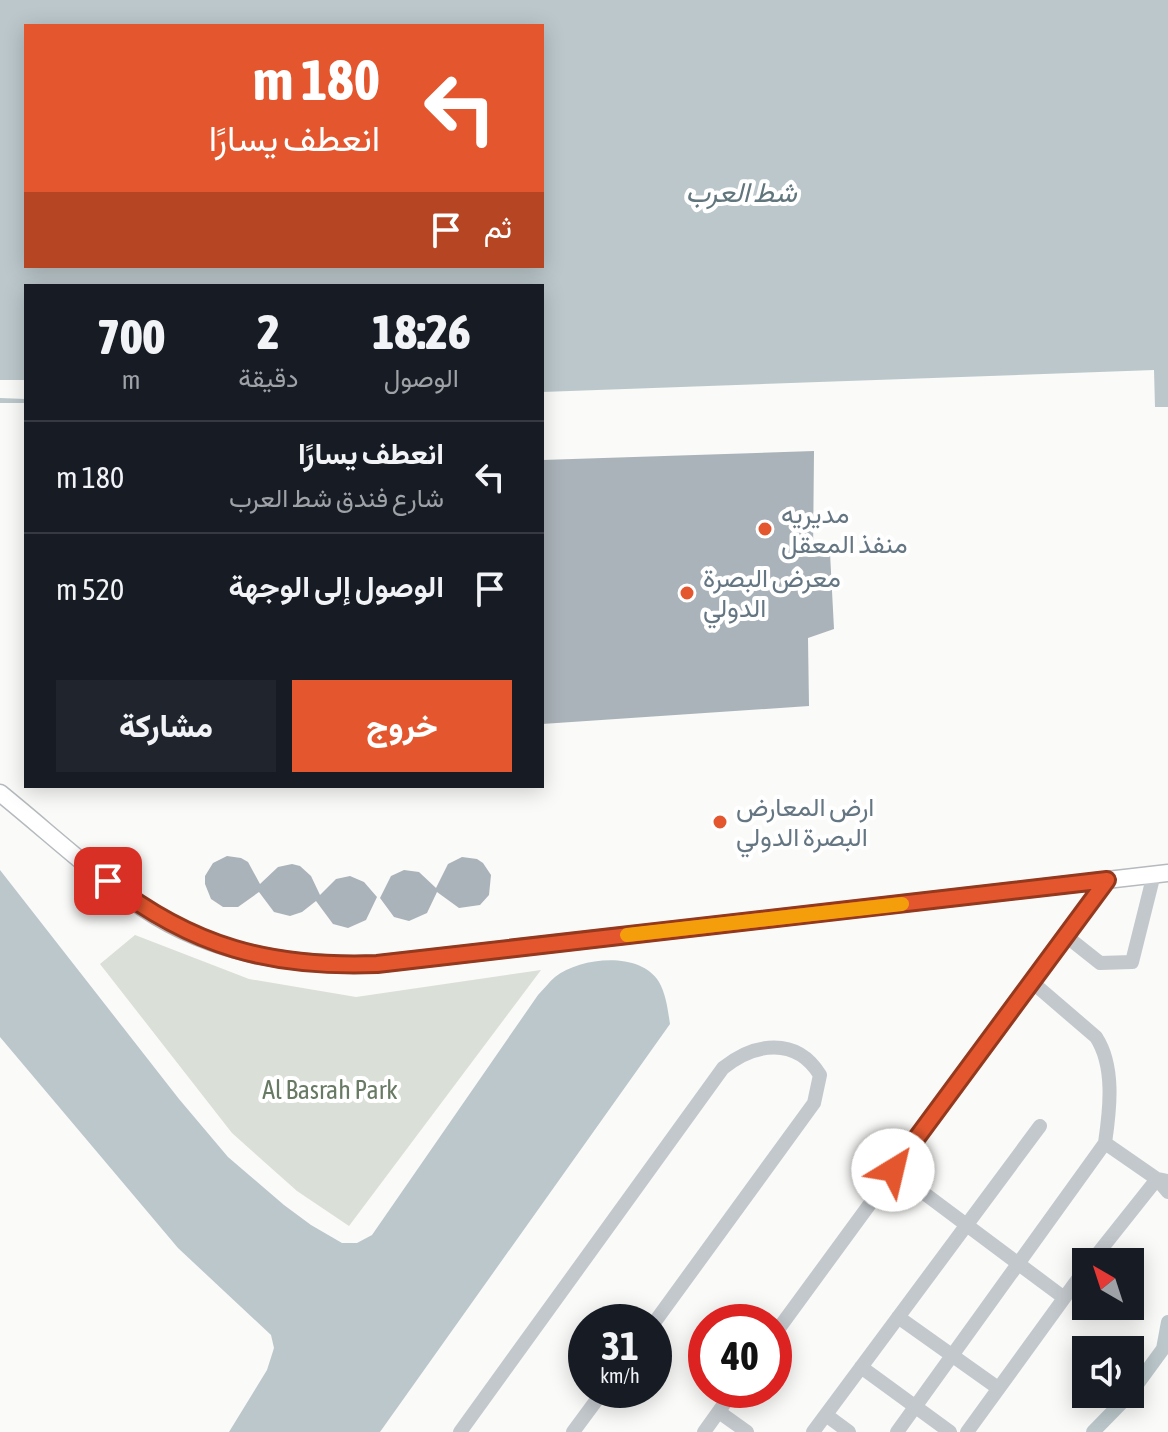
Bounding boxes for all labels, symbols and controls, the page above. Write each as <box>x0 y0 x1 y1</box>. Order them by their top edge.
text: 180 m <box>253 48 380 112</box>
icon: left <box>408 56 512 160</box>
text: انعطف يسارًا <box>209 117 380 159</box>
water label: شط العرب <box>686 176 797 210</box>
icon: arrive <box>424 208 468 252</box>
text: ثم <box>484 210 512 244</box>
text: 2 <box>257 304 280 359</box>
text: 18:26 <box>372 304 471 359</box>
text: 700 <box>97 309 165 364</box>
text: دقيقة <box>238 363 299 393</box>
text: الوصول <box>384 363 459 393</box>
text: m <box>122 365 141 395</box>
text: انعطف يسارًا <box>298 436 444 470</box>
icon: left <box>468 455 512 499</box>
text: 180 m <box>56 460 124 494</box>
text: شارع فندق شط العرب <box>229 483 444 513</box>
place label: مديريه منفذ المعقل <box>781 499 908 560</box>
marker: مديريه منفذ المعقل <box>756 520 774 538</box>
place label: معرض البصرة الدولي <box>703 563 841 629</box>
icon: arrive <box>468 567 512 611</box>
text: الوصول إلى الوجهة <box>228 569 444 603</box>
text: 520 m <box>56 572 124 606</box>
marker: معرض البصرة الدولي <box>678 584 696 602</box>
button: مشاركة <box>56 680 276 772</box>
button: خروج <box>292 680 512 772</box>
place label: ارض المعارض البصرة الدولي <box>736 792 874 858</box>
marker: ارض المعارض البصرة الدولي <box>711 813 729 831</box>
pin <box>74 847 142 915</box>
icon: arrive <box>86 859 130 903</box>
park label: Al Basrah Park <box>262 1075 398 1105</box>
position arrow <box>851 1128 935 1212</box>
north arrow <box>1072 1248 1144 1320</box>
map controls <box>1072 1248 1144 1408</box>
speed limit sign: 40 <box>688 1304 792 1408</box>
text: 31 <box>601 1323 639 1368</box>
button: sound <box>1072 1336 1144 1408</box>
text: km/h <box>600 1364 640 1387</box>

